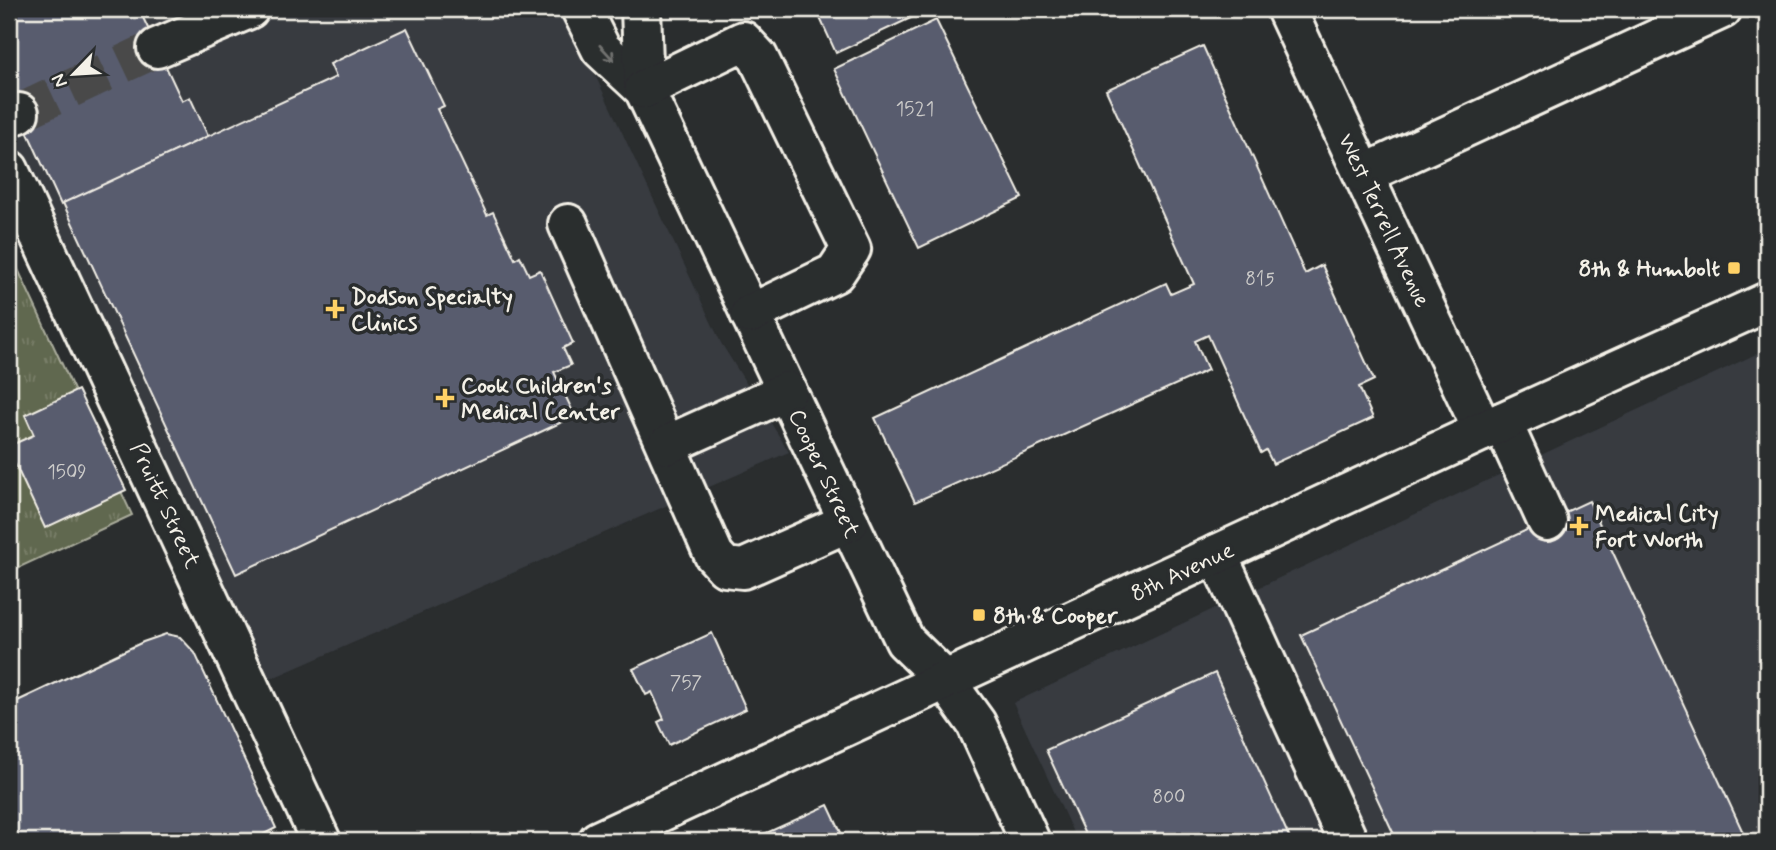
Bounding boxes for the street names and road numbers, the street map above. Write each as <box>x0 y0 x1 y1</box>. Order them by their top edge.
street label: West Terrell Avenue <box>1330 129 1437 313</box>
street label: Cooper Street <box>780 405 866 543</box>
street label: Pruitt Street <box>122 438 207 574</box>
street label: 8th Avenue <box>1126 536 1239 610</box>

